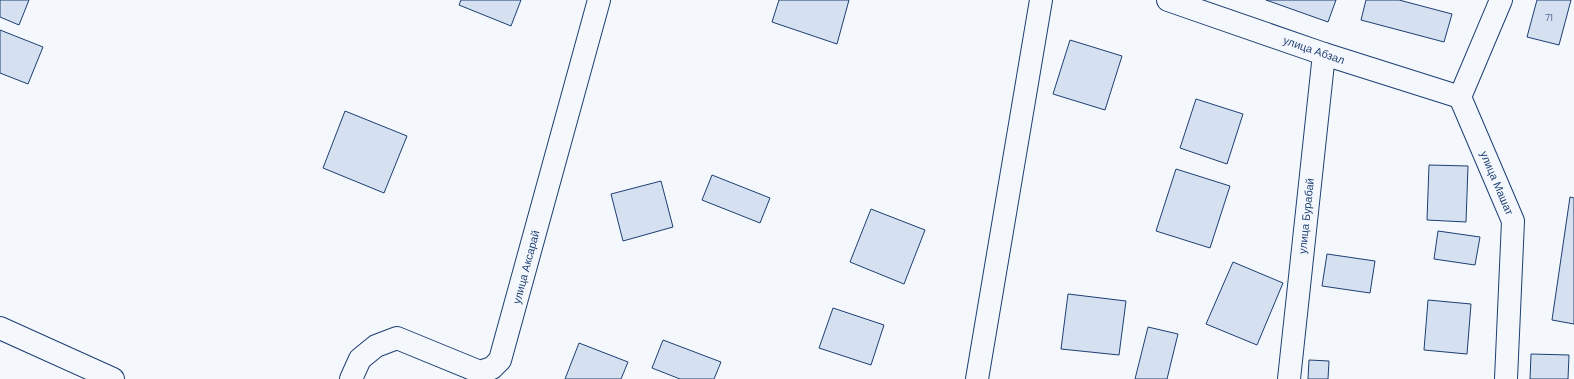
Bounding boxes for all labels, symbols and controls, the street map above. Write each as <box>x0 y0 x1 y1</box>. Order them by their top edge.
house number: 71 <box>1545 12 1553 24</box>
street label: улица Абзал <box>1281 33 1347 67</box>
street label: улица Машат <box>1477 149 1517 217</box>
street label: улица Бурабай <box>1295 177 1317 255</box>
street label: улица Аксарай <box>509 229 543 305</box>

